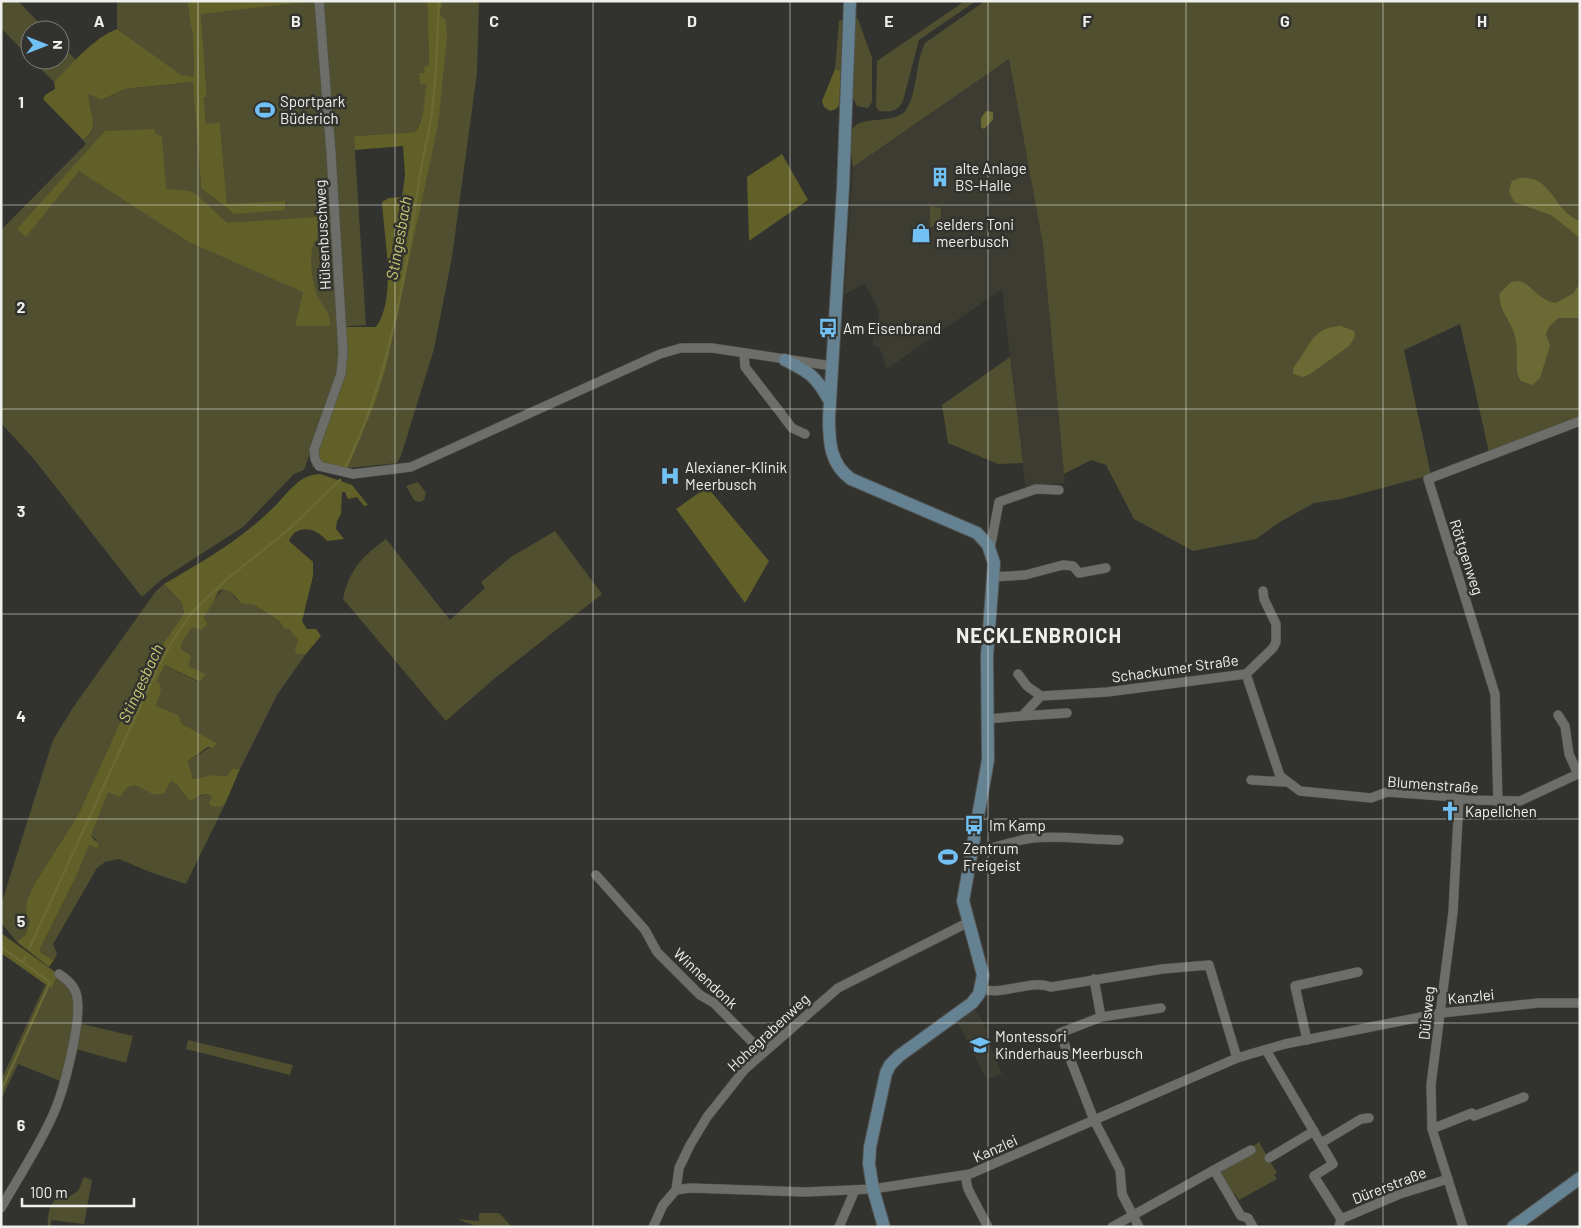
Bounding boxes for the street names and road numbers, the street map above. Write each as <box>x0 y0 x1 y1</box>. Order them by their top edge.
street label: Hülsenbuschweg <box>310 179 334 291</box>
street label: Röttgenweg <box>1446 517 1488 597</box>
street label: Schackumer Straße <box>1110 650 1240 686</box>
street label: Blumenstraße <box>1387 772 1479 796</box>
street label: Winnendonk <box>670 944 742 1013</box>
street label: Dülsweg <box>1414 985 1438 1041</box>
street label: Kanzlei <box>1447 985 1495 1007</box>
street label: Hohegrabenweg <box>723 989 813 1075</box>
street label: Kanzlei <box>970 1130 1020 1166</box>
street label: Dürerstraße <box>1349 1163 1429 1207</box>

